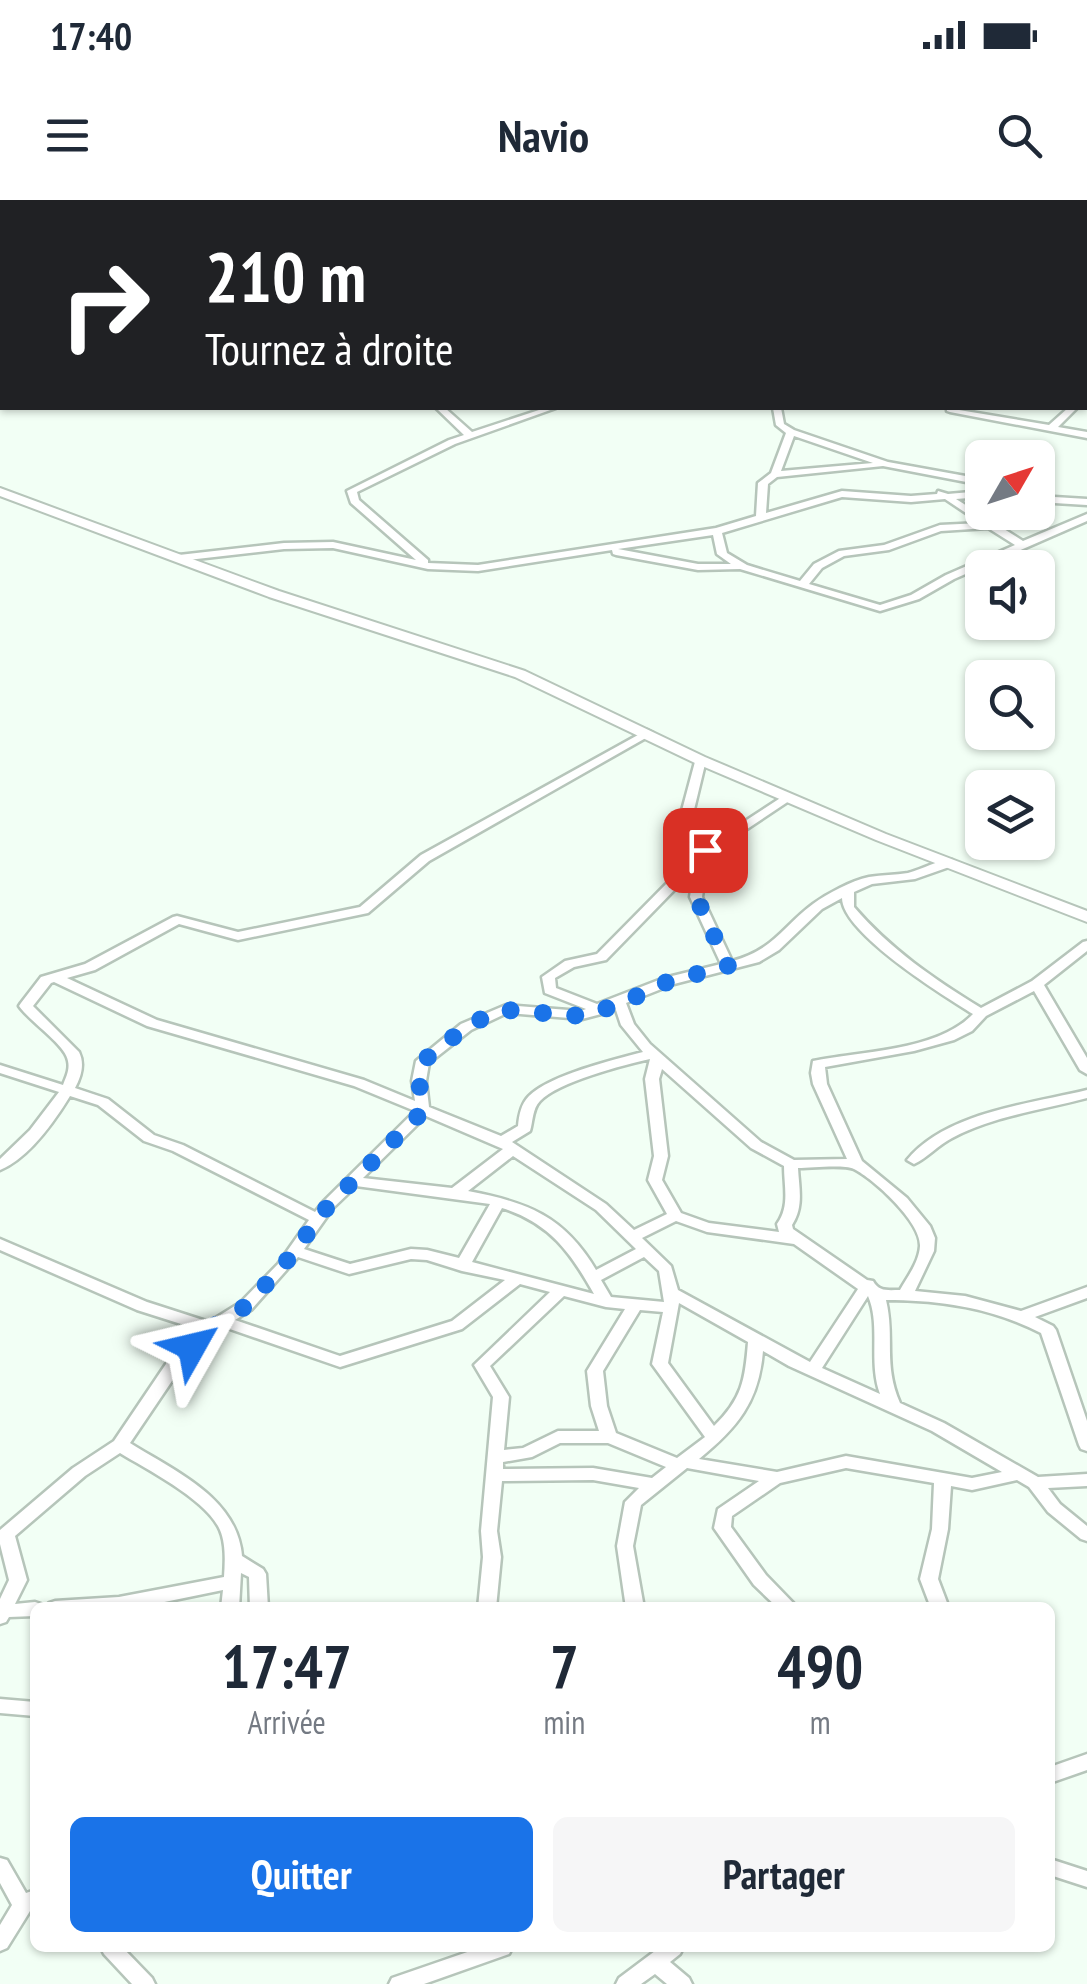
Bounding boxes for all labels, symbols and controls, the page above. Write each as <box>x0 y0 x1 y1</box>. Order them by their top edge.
text: 17:40 <box>50 11 132 60</box>
text: Navio <box>498 106 589 164</box>
icon: menu <box>40 108 95 163</box>
icon: search <box>992 108 1047 163</box>
text: 210 m <box>205 231 366 321</box>
icon: right <box>40 240 170 370</box>
text: Tournez à droite <box>205 319 454 377</box>
north arrow <box>965 440 1055 530</box>
map controls <box>965 440 1055 860</box>
button: sound <box>965 550 1055 640</box>
button: search <box>965 660 1055 750</box>
button: layers <box>965 770 1055 860</box>
pin <box>663 808 748 893</box>
icon: arrive <box>678 823 733 878</box>
position arrow <box>140 1295 244 1399</box>
text: 17:47 <box>222 1627 352 1705</box>
text: 7 <box>550 1627 579 1705</box>
text: 490 <box>777 1627 863 1705</box>
text: Arrivée <box>248 1701 326 1743</box>
text: min <box>543 1701 585 1743</box>
text: m <box>810 1701 831 1743</box>
button: Quitter <box>70 1817 533 1932</box>
button: Partager <box>553 1817 1015 1932</box>

